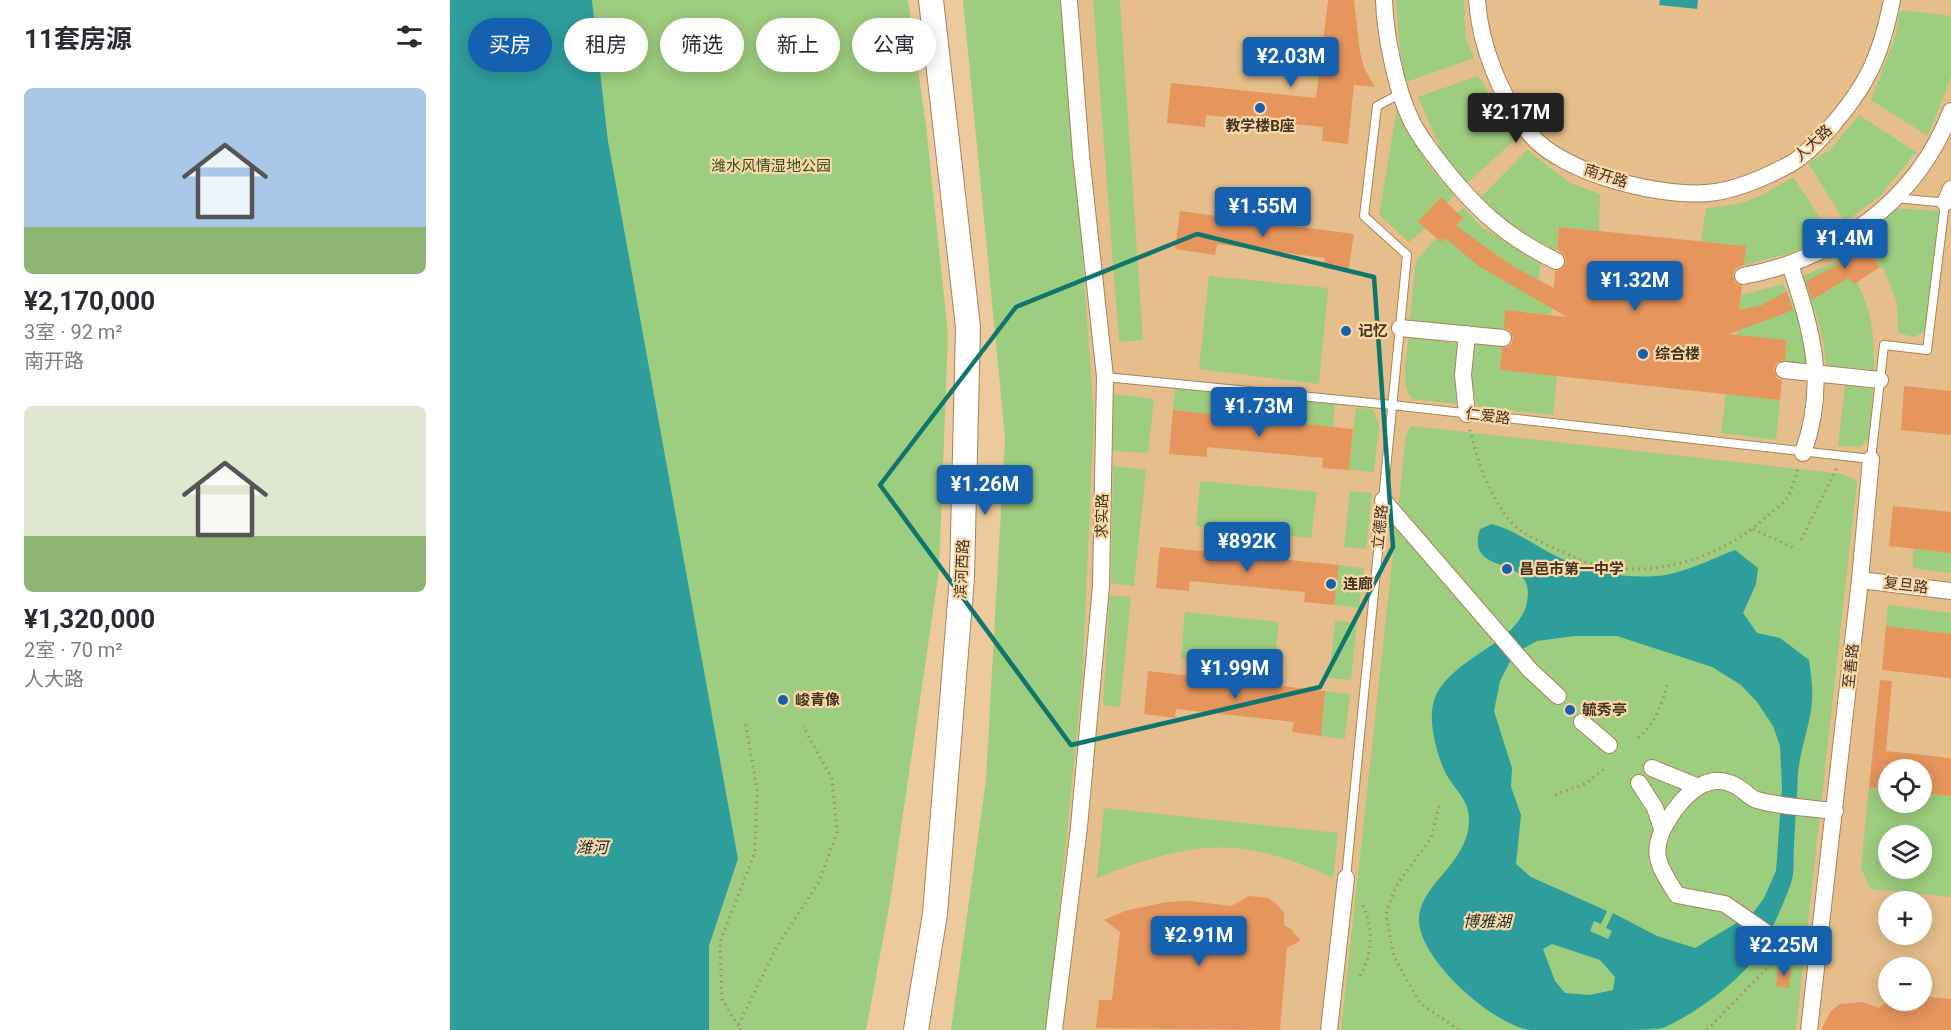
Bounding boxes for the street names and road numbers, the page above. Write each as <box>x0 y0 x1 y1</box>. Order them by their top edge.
street label: 人大路 <box>1790 121 1836 165</box>
street label: 南开路 <box>1582 160 1630 192</box>
street label: 仁爱路 <box>1465 404 1511 428</box>
street label: 求实路 <box>1093 493 1111 539</box>
street label: 立德路 <box>1369 504 1391 550</box>
street label: 滨河西路 <box>951 539 973 599</box>
street label: 复旦路 <box>1883 573 1929 597</box>
street label: 至善路 <box>1840 643 1862 689</box>

